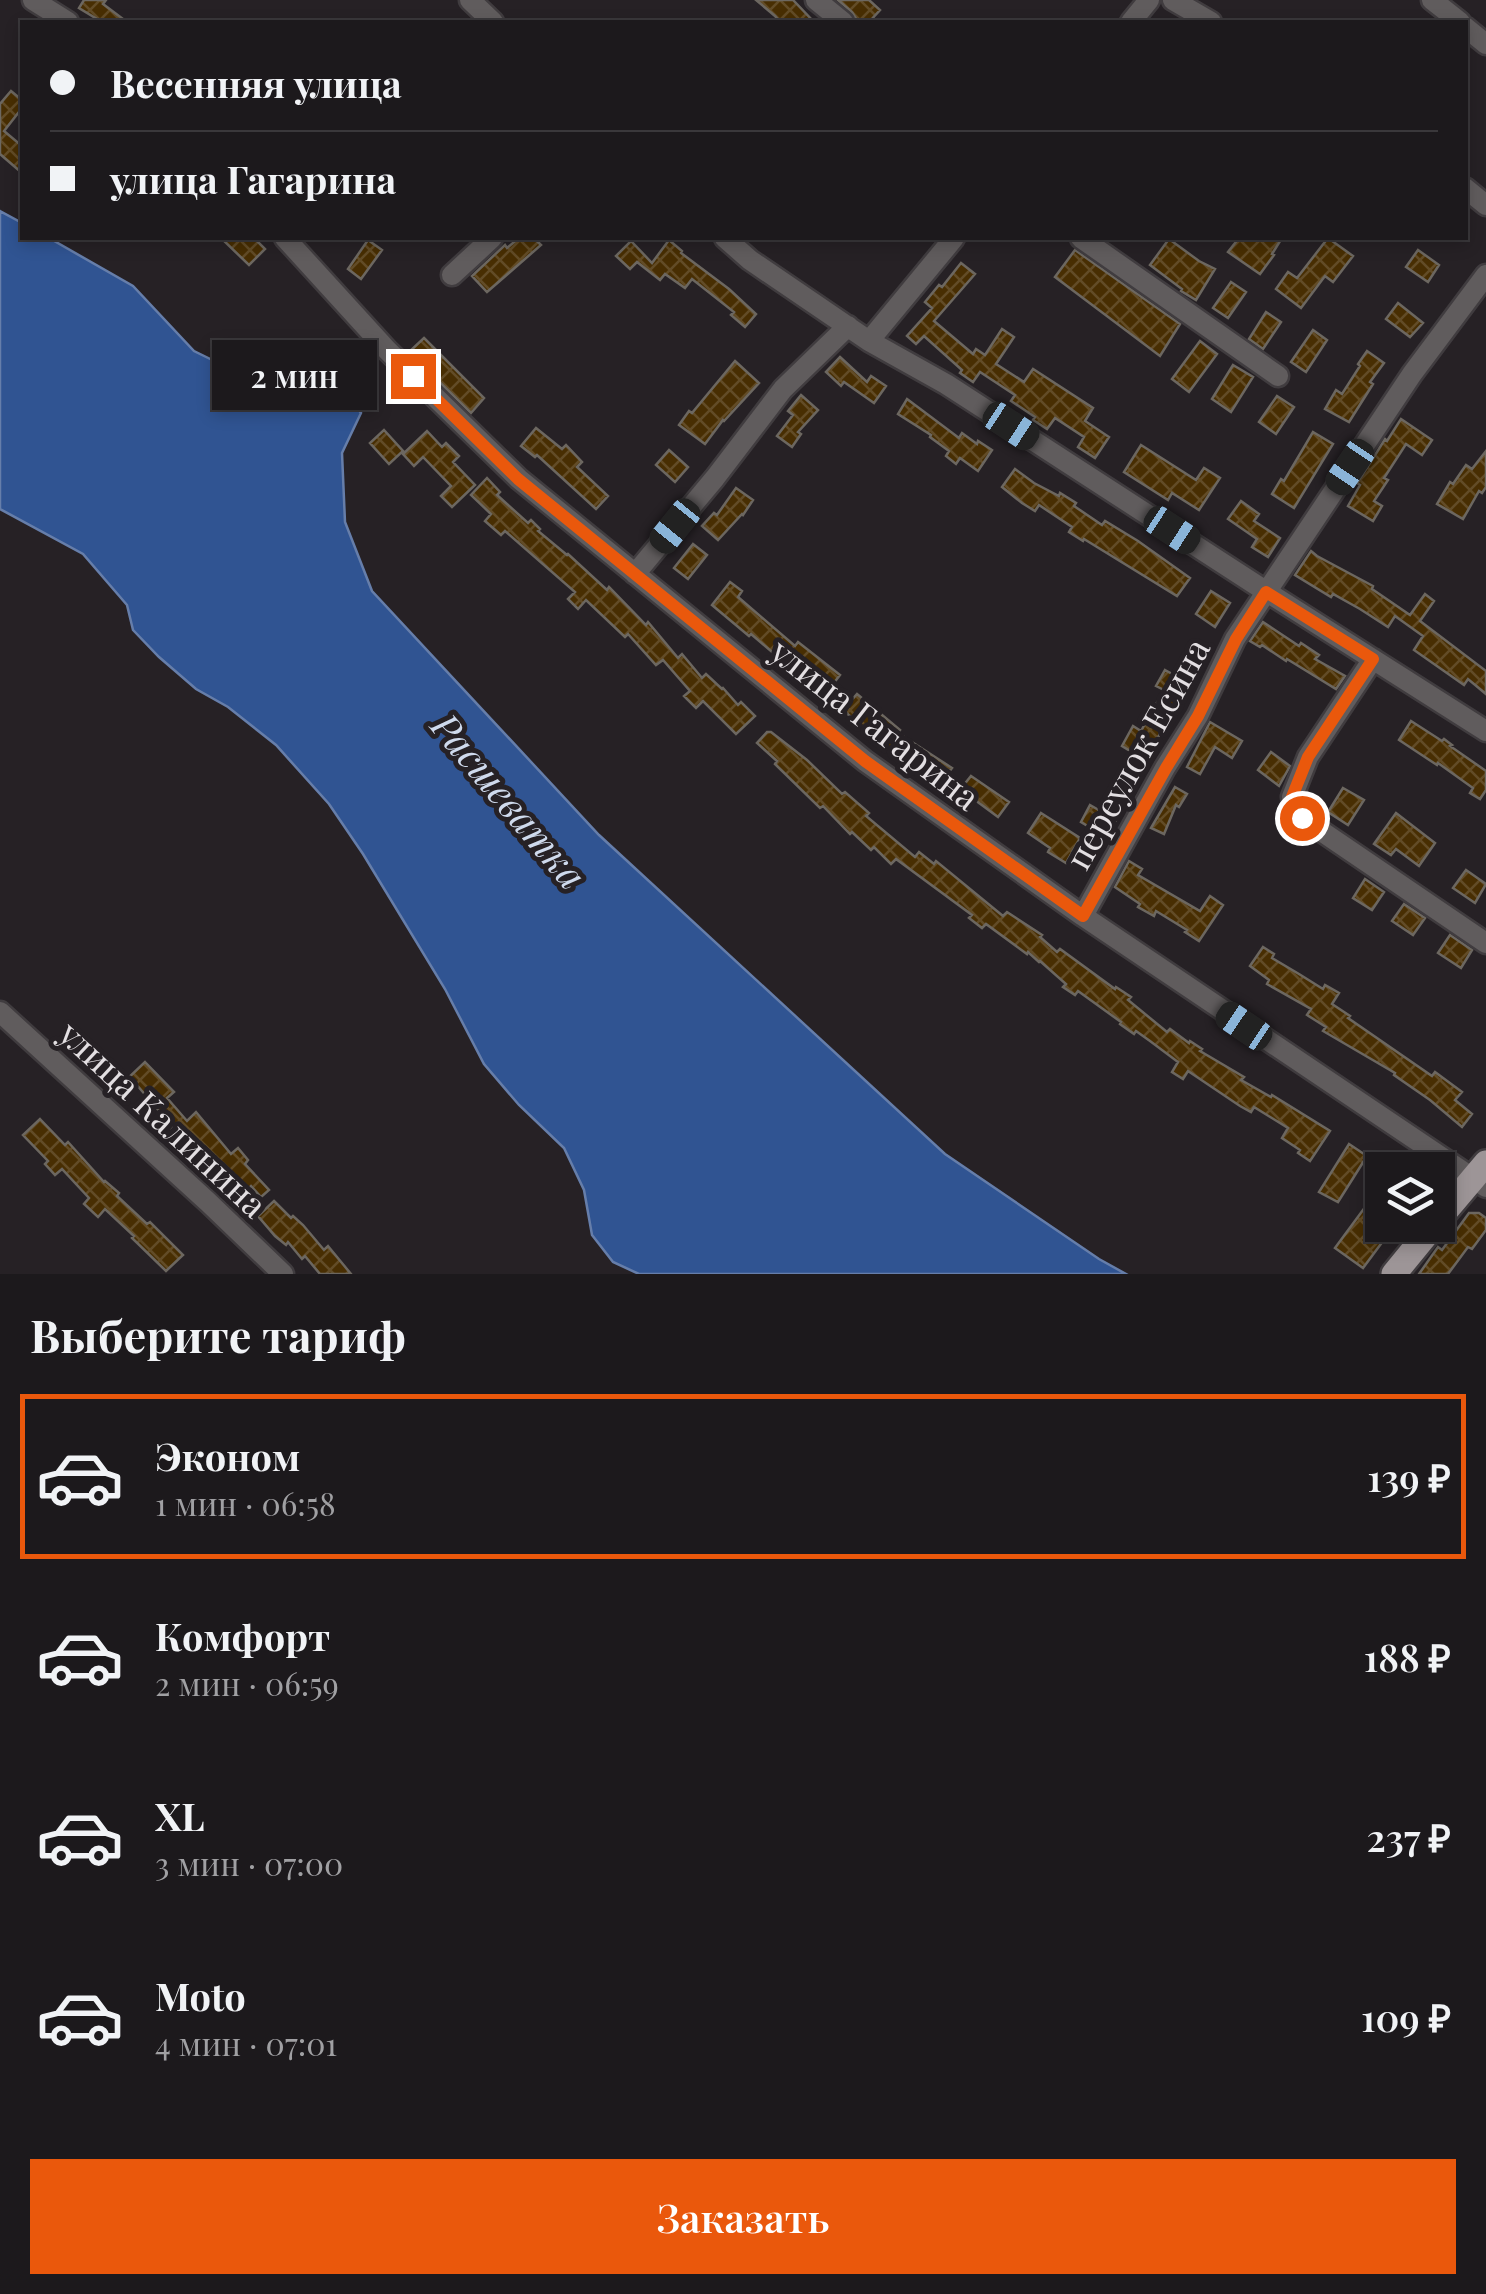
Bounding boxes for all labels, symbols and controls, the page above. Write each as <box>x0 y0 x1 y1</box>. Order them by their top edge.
text: Весенняя улица <box>110 57 402 108</box>
text: улица Гагарина <box>110 153 396 204</box>
callout: 2 мин <box>213 341 378 411</box>
text: 2 мин <box>251 353 338 396</box>
route end <box>391 354 436 399</box>
car <box>978 397 1044 455</box>
car <box>1321 434 1379 500</box>
car <box>644 493 706 559</box>
car <box>1139 501 1205 559</box>
street label: улица Гагарина <box>761 626 991 820</box>
street label: переулок Есина <box>1053 629 1219 877</box>
water label: Расшеватка <box>420 700 599 899</box>
route start <box>1280 796 1325 841</box>
car <box>1211 997 1277 1055</box>
street label: улица Калинина <box>49 1009 278 1227</box>
map controls <box>1365 1152 1455 1242</box>
button: layers <box>1365 1152 1455 1242</box>
text: Выберите тариф <box>30 1304 406 1364</box>
text: Эконом <box>155 1430 300 1481</box>
icon: car <box>35 1432 125 1522</box>
text: 139 ₽ <box>1367 1451 1451 1502</box>
text: 1 мин · 06:58 <box>155 1481 336 1524</box>
text: Комфорт <box>155 1610 330 1661</box>
icon: car <box>35 1612 125 1702</box>
text: 188 ₽ <box>1364 1631 1451 1682</box>
text: 2 мин · 06:59 <box>155 1661 339 1704</box>
text: XL <box>155 1790 204 1841</box>
icon: car <box>35 1792 125 1882</box>
text: 237 ₽ <box>1366 1811 1451 1862</box>
text: 3 мин · 07:00 <box>155 1841 343 1884</box>
text: Moto <box>155 1970 246 2021</box>
icon: car <box>35 1972 125 2062</box>
text: 109 ₽ <box>1361 1991 1451 2042</box>
text: 4 мин · 07:01 <box>155 2021 337 2064</box>
button: Заказать <box>30 2159 1456 2274</box>

